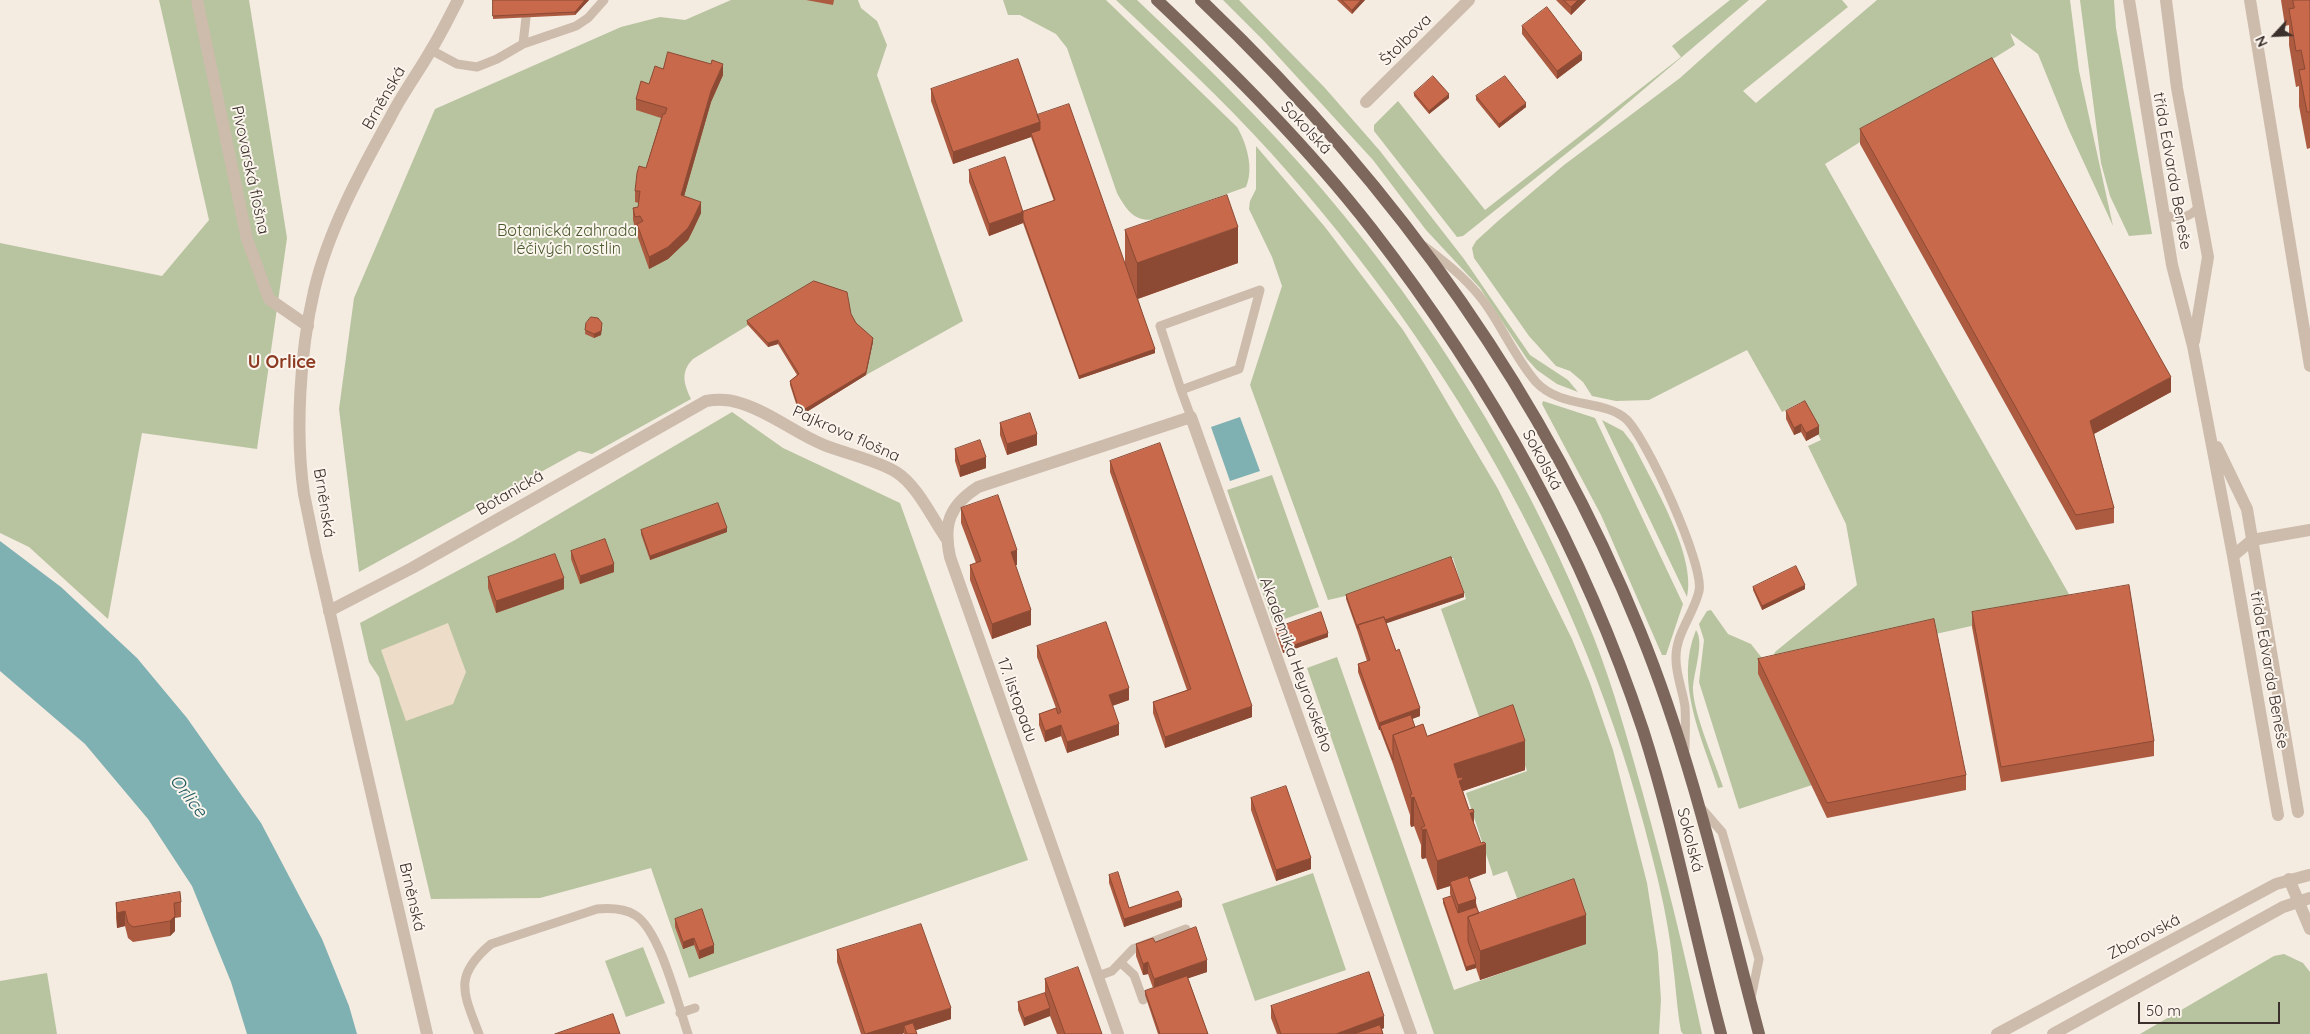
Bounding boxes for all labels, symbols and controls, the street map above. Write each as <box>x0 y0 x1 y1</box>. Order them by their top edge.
street label: Štolbova <box>1376 10 1436 70</box>
north arrow <box>2250 10 2300 60</box>
text: N <box>2251 33 2272 50</box>
street label: Brněnská <box>358 63 410 133</box>
street label: třída Edvarda Beneše <box>2149 91 2195 251</box>
street label: Sokolská <box>1277 97 1335 159</box>
street label: Pivovarská flošna <box>227 104 273 236</box>
park label: Botanická zahrada léčivých rostlin <box>497 221 637 259</box>
district label: U Orlice <box>248 352 316 374</box>
street label: Pajkrova flošna <box>789 402 903 466</box>
street label: Sokolská <box>1518 426 1566 494</box>
street label: Botanická <box>473 466 547 520</box>
street label: Brněnská <box>309 467 339 539</box>
street label: Akademika Heyrovského <box>1255 575 1337 755</box>
street label: třída Edvarda Beneše <box>2246 590 2292 750</box>
street label: 17. listopadu <box>993 655 1041 745</box>
water label: Orlice <box>165 770 211 822</box>
street label: Sokolská <box>1673 806 1707 874</box>
street label: Brněnská <box>395 861 429 933</box>
street label: Zborovská <box>2105 910 2183 964</box>
scale bar <box>2140 992 2282 1024</box>
text: 50 m <box>2146 1001 2181 1020</box>

